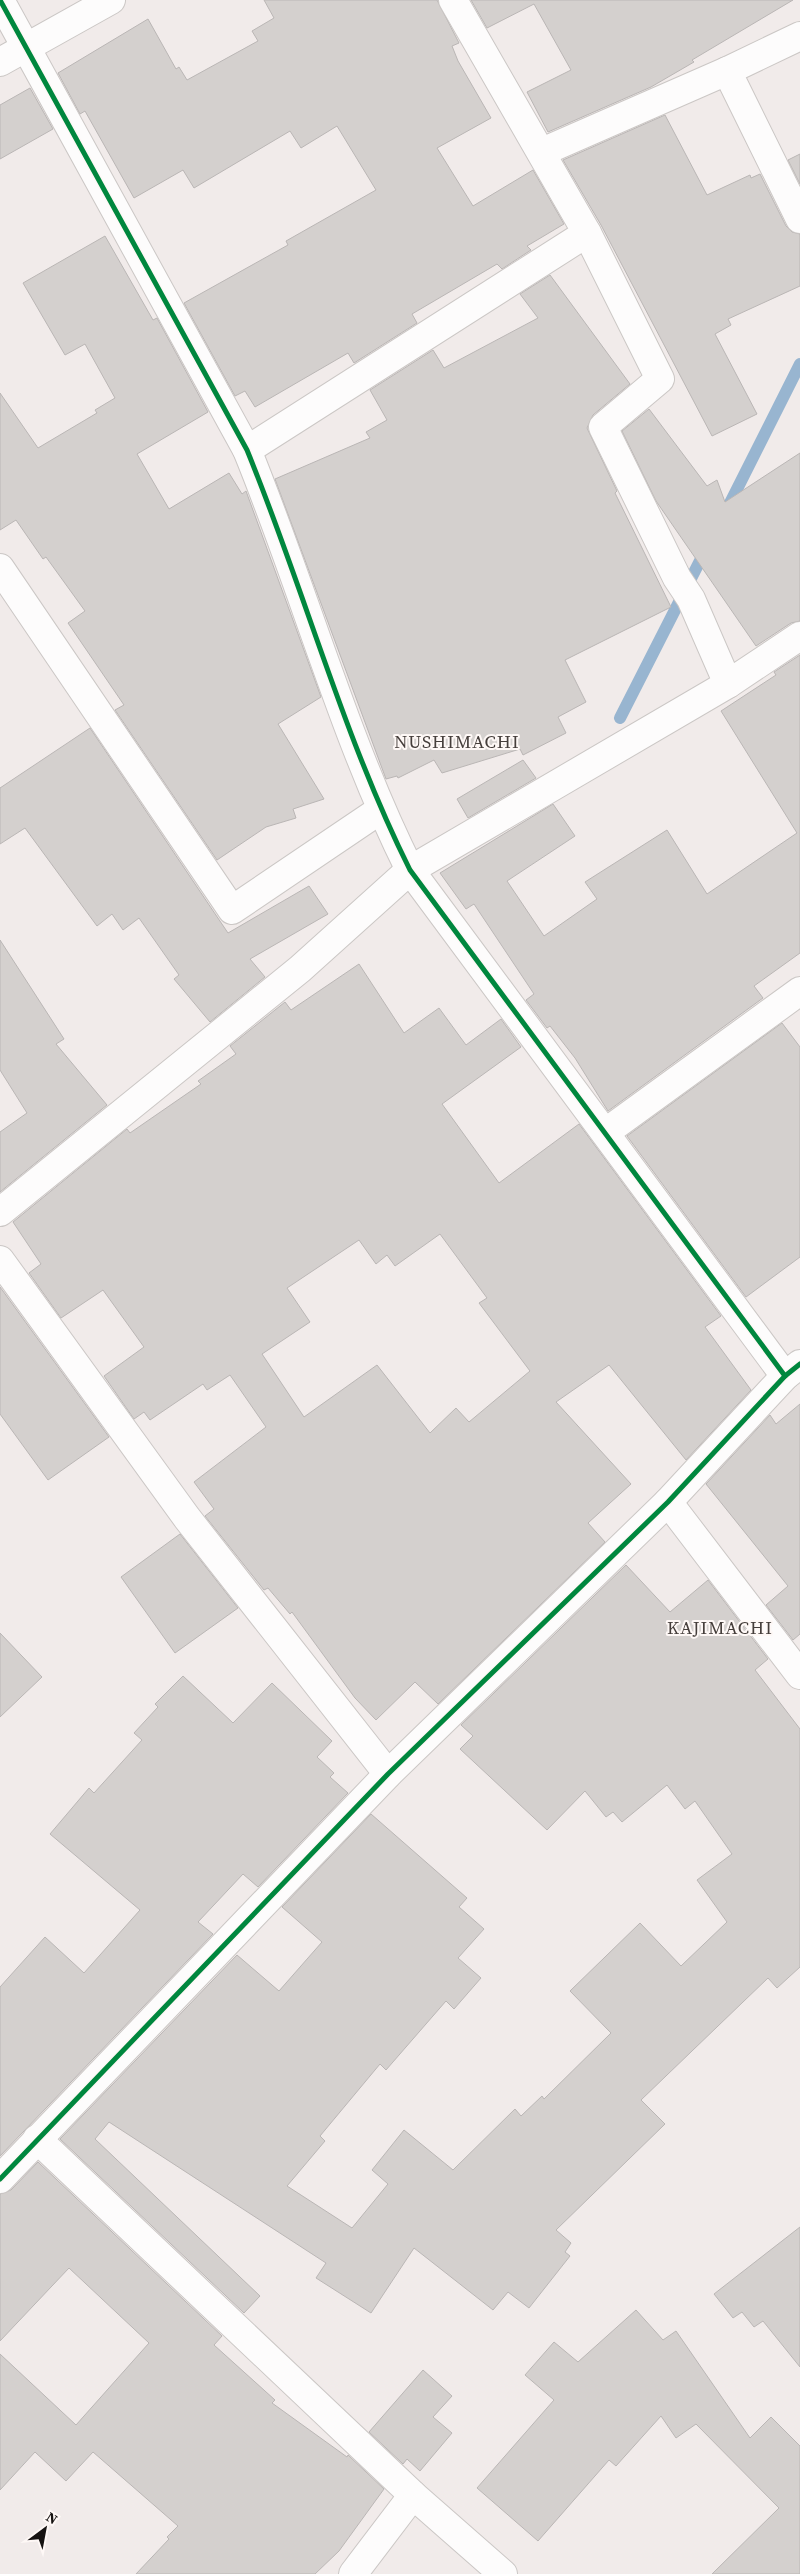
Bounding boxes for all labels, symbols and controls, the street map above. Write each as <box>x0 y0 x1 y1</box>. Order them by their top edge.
district label: NUSHIMACHI <box>394 729 520 754</box>
district label: KAJIMACHI <box>667 1615 773 1640</box>
north arrow <box>20 2504 70 2554</box>
text: N <box>42 2507 62 2529</box>

